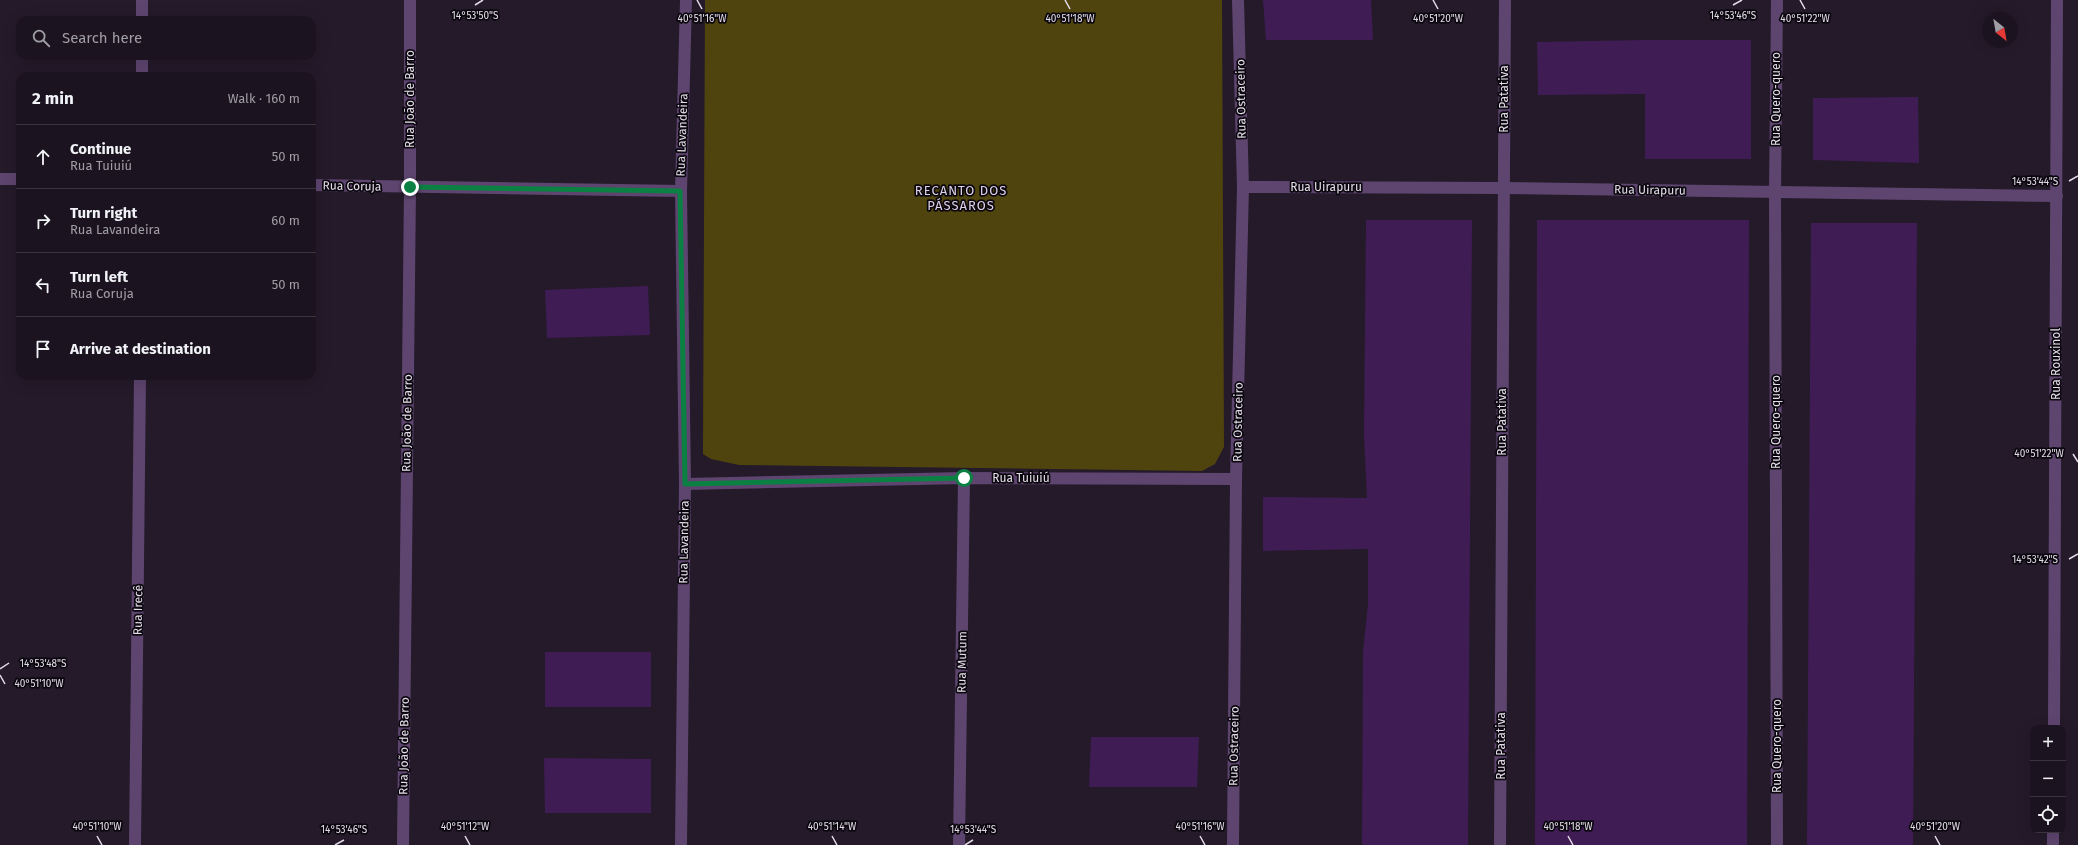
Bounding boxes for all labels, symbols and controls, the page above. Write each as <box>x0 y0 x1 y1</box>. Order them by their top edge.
text: 14°53'50"S <box>452 10 499 22</box>
text: 14°53'46"S <box>1710 10 1757 22</box>
north arrow <box>1982 12 2018 48</box>
text: 40°51'16"W <box>678 13 727 25</box>
text: 40°51'18"W <box>1045 13 1095 25</box>
text: 40°51'20"W <box>1413 13 1464 25</box>
text: 40°51'22"W <box>1780 13 1830 25</box>
search box <box>16 16 316 60</box>
icon: search <box>30 27 52 49</box>
text: Search here <box>62 29 142 47</box>
street label: Rua João de Barro <box>403 50 417 148</box>
street label: Rua Quero-quero <box>1769 52 1783 146</box>
street label: Rua Ostraceiro <box>1233 59 1249 139</box>
street label: Rua Patativa <box>1497 65 1511 133</box>
text: 2 min <box>32 88 74 109</box>
text: Walk · 160 m <box>228 91 300 106</box>
street label: Rua Lavandeira <box>674 93 690 177</box>
text: Continue <box>70 140 131 158</box>
icon: ahead <box>32 146 54 168</box>
text: 50 m <box>272 149 300 164</box>
text: Rua Tuiuiú <box>70 158 132 173</box>
text: 14°53'44"S <box>2012 176 2059 188</box>
street label: Rua Coruja <box>322 178 382 194</box>
route end <box>401 178 419 196</box>
street label: Rua Uirapuru <box>1290 180 1362 194</box>
street label: Rua Uirapuru <box>1614 182 1686 198</box>
district label: RECANTO DOS PÁSSAROS <box>915 183 1007 213</box>
text: Turn right <box>70 204 137 222</box>
icon: right <box>32 210 54 232</box>
text: 60 m <box>271 213 300 228</box>
text: Rua Lavandeira <box>70 222 160 237</box>
text: Turn left <box>70 268 128 286</box>
icon: left <box>32 274 54 296</box>
text: 50 m <box>272 277 300 292</box>
text: Rua Coruja <box>70 286 134 301</box>
street label: Rua Rouxinol <box>2049 328 2063 400</box>
icon: arrive <box>32 338 54 360</box>
text: Arrive at destination <box>70 340 211 358</box>
street label: Rua João de Barro <box>399 374 415 472</box>
street label: Rua Quero-quero <box>1769 375 1783 469</box>
street label: Rua Ostraceiro <box>1230 382 1246 462</box>
street label: Rua Patativa <box>1495 388 1509 456</box>
text: 40°51'22"W <box>2014 448 2064 460</box>
route start <box>955 469 973 487</box>
street label: Rua Tuiuiú <box>992 471 1050 485</box>
street label: Rua Lavandeira <box>676 500 692 584</box>
text: 14°53'42"S <box>2012 554 2059 566</box>
street label: Rua Irecê <box>131 585 145 635</box>
street label: Rua Mutum <box>954 631 970 693</box>
text: 14°53'48"S <box>20 658 67 670</box>
text: 40°51'10"W <box>14 678 64 690</box>
street label: Rua João de Barro <box>396 697 412 795</box>
street label: Rua Quero-quero <box>1770 699 1784 793</box>
street label: Rua Ostraceiro <box>1226 706 1242 786</box>
street label: Rua Patativa <box>1494 712 1508 780</box>
map controls <box>2030 725 2066 833</box>
button: + <box>2030 725 2066 761</box>
button: − <box>2030 761 2066 797</box>
button: locate <box>2030 797 2066 833</box>
text: 40°51'10"W <box>72 821 122 833</box>
text: 40°51'12"W <box>441 821 490 833</box>
text: 40°51'14"W <box>808 821 857 833</box>
text: 40°51'16"W <box>1176 821 1225 833</box>
text: 40°51'18"W <box>1543 821 1593 833</box>
text: 40°51'20"W <box>1910 821 1961 833</box>
text: 14°53'46"S <box>321 824 368 836</box>
text: 14°53'44"S <box>950 824 997 836</box>

